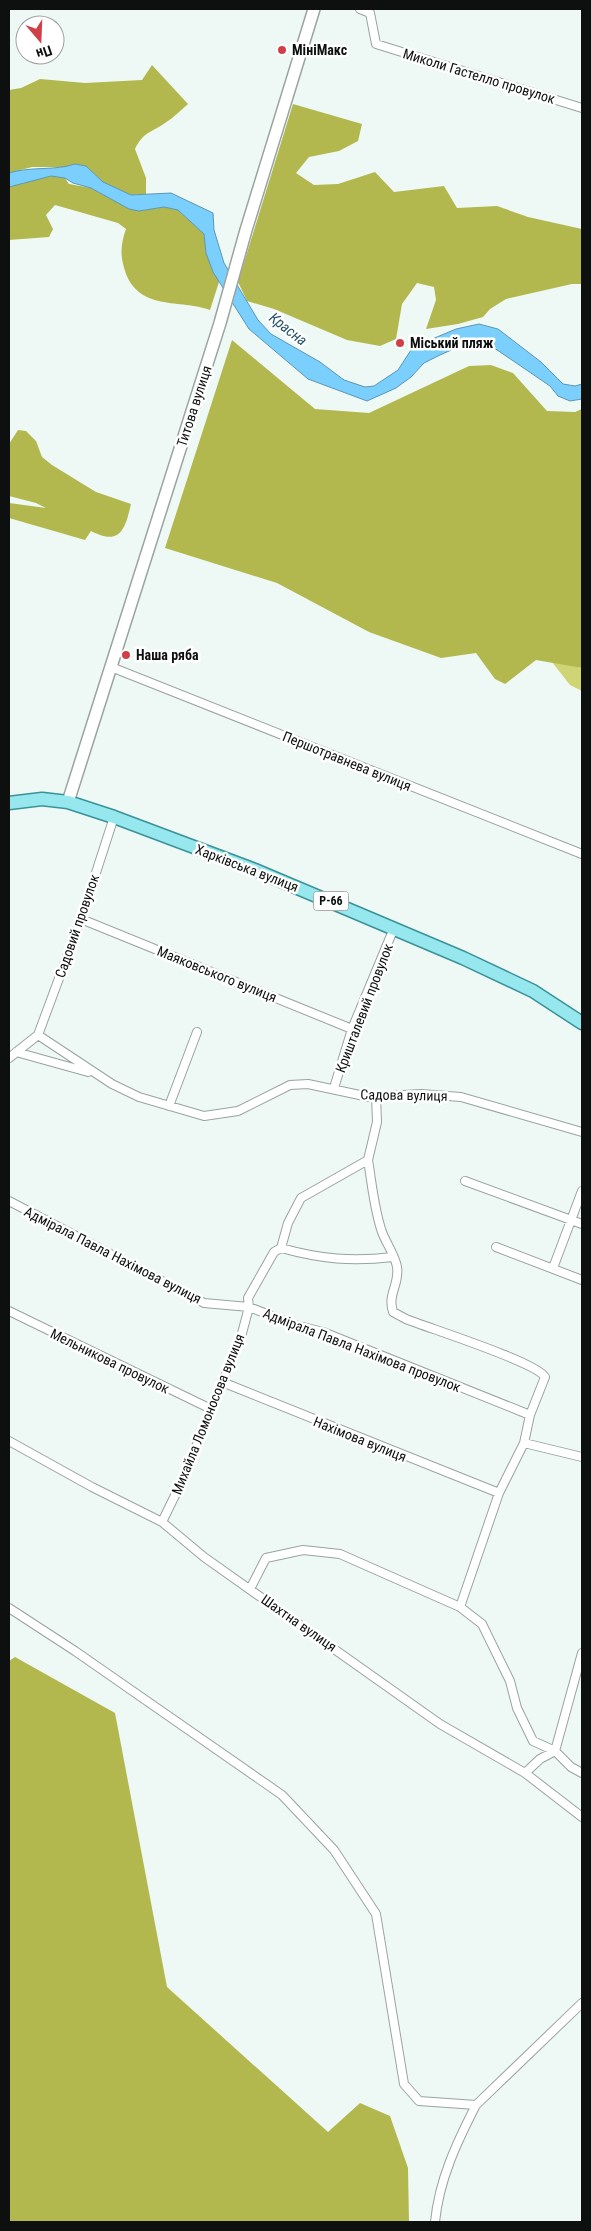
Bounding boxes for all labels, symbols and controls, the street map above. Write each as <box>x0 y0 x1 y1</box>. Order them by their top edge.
north arrow <box>15 15 65 65</box>
text: Пн <box>34 42 54 62</box>
place label: МініМакс <box>292 42 348 58</box>
marker: МініМакс <box>276 44 288 56</box>
street label: Миколи Гастелло провулок <box>401 45 557 107</box>
water label: Красна <box>265 309 311 349</box>
place label: Міський пляж <box>410 335 494 351</box>
marker: Міський пляж <box>394 337 406 349</box>
street label: Титова вулиця <box>173 363 215 449</box>
place label: Наша ряба <box>136 647 199 663</box>
marker: Наша ряба <box>120 649 132 661</box>
street label: Першотравнева вулиця <box>280 728 414 794</box>
street label: Харківська вулиця <box>193 841 301 895</box>
street label: Садовий провулок <box>52 872 102 980</box>
road number: Р-66 <box>314 891 348 910</box>
street label: Кришталевий провулок <box>332 941 396 1075</box>
street label: Маяковського вулиця <box>155 943 279 1005</box>
street label: Садова вулиця <box>360 1086 448 1104</box>
street label: Адмірала Павла Нахімова вулиця <box>22 1203 204 1307</box>
street label: Адмірала Павла Нахімова провулок <box>261 1305 463 1395</box>
street label: Мельникова провулок <box>48 1325 172 1397</box>
street label: Михайла Ломоносова вулиця <box>168 1331 248 1497</box>
street label: Нахімова вулиця <box>311 1413 409 1465</box>
street label: Шахтна вулиця <box>258 1591 340 1655</box>

